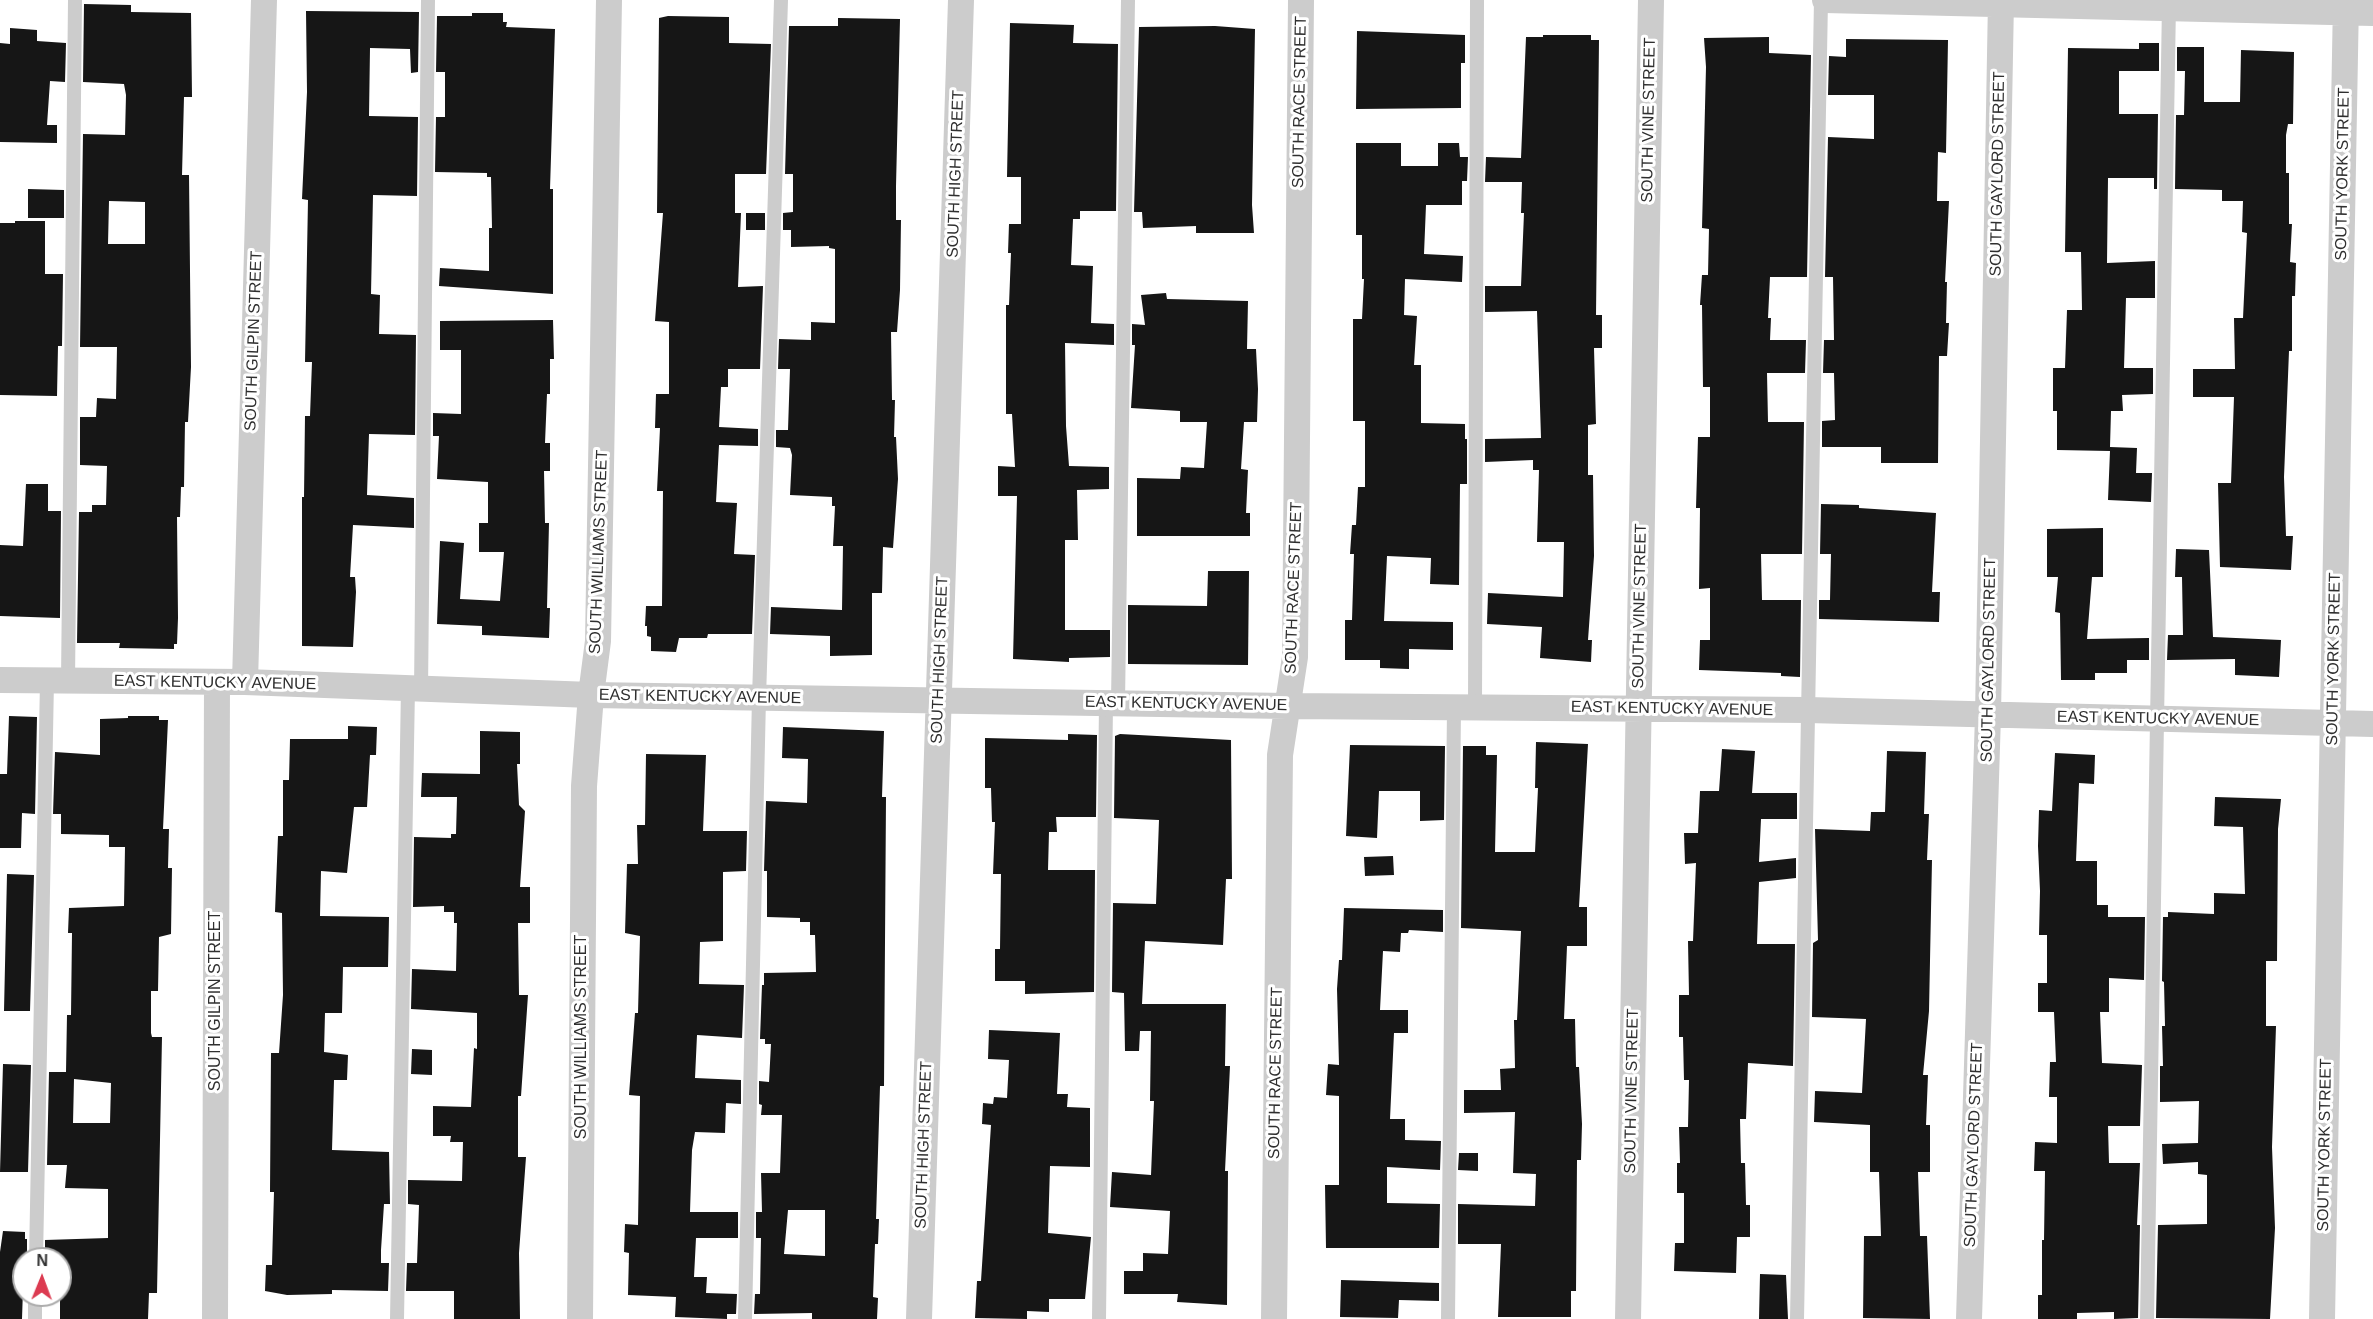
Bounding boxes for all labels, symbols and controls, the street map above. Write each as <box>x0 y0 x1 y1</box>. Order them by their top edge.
street label: SOUTH RACE STREET <box>1289 16 1311 188</box>
street label: SOUTH VINE STREET <box>1638 37 1660 203</box>
street label: SOUTH GAYLORD STREET <box>1987 71 2009 277</box>
street label: SOUTH YORK STREET <box>2332 87 2354 261</box>
street label: SOUTH HIGH STREET <box>943 90 969 258</box>
street label: SOUTH GILPIN STREET <box>241 250 267 432</box>
street label: SOUTH WILLIAMS STREET <box>586 449 612 655</box>
street label: SOUTH RACE STREET <box>1281 501 1307 675</box>
street label: SOUTH VINE STREET <box>1629 523 1651 689</box>
street label: SOUTH GAYLORD STREET <box>1978 557 2000 763</box>
street label: SOUTH YORK STREET <box>2323 572 2345 746</box>
street label: SOUTH HIGH STREET <box>927 576 953 744</box>
street label: EAST KENTUCKY AVENUE <box>114 672 316 694</box>
street label: EAST KENTUCKY AVENUE <box>599 686 801 708</box>
street label: EAST KENTUCKY AVENUE <box>1085 693 1287 715</box>
street label: EAST KENTUCKY AVENUE <box>1571 698 1773 720</box>
street label: EAST KENTUCKY AVENUE <box>2057 708 2259 730</box>
street label: SOUTH GILPIN STREET <box>206 911 226 1091</box>
street label: SOUTH WILLIAMS STREET <box>572 935 592 1139</box>
street label: SOUTH RACE STREET <box>1265 987 1287 1159</box>
street label: SOUTH VINE STREET <box>1621 1008 1643 1174</box>
street label: SOUTH GAYLORD STREET <box>1961 1042 1987 1248</box>
street label: SOUTH YORK STREET <box>2314 1058 2336 1232</box>
street label: SOUTH HIGH STREET <box>911 1061 937 1229</box>
north arrow <box>12 1247 72 1307</box>
text: N <box>36 1252 48 1269</box>

